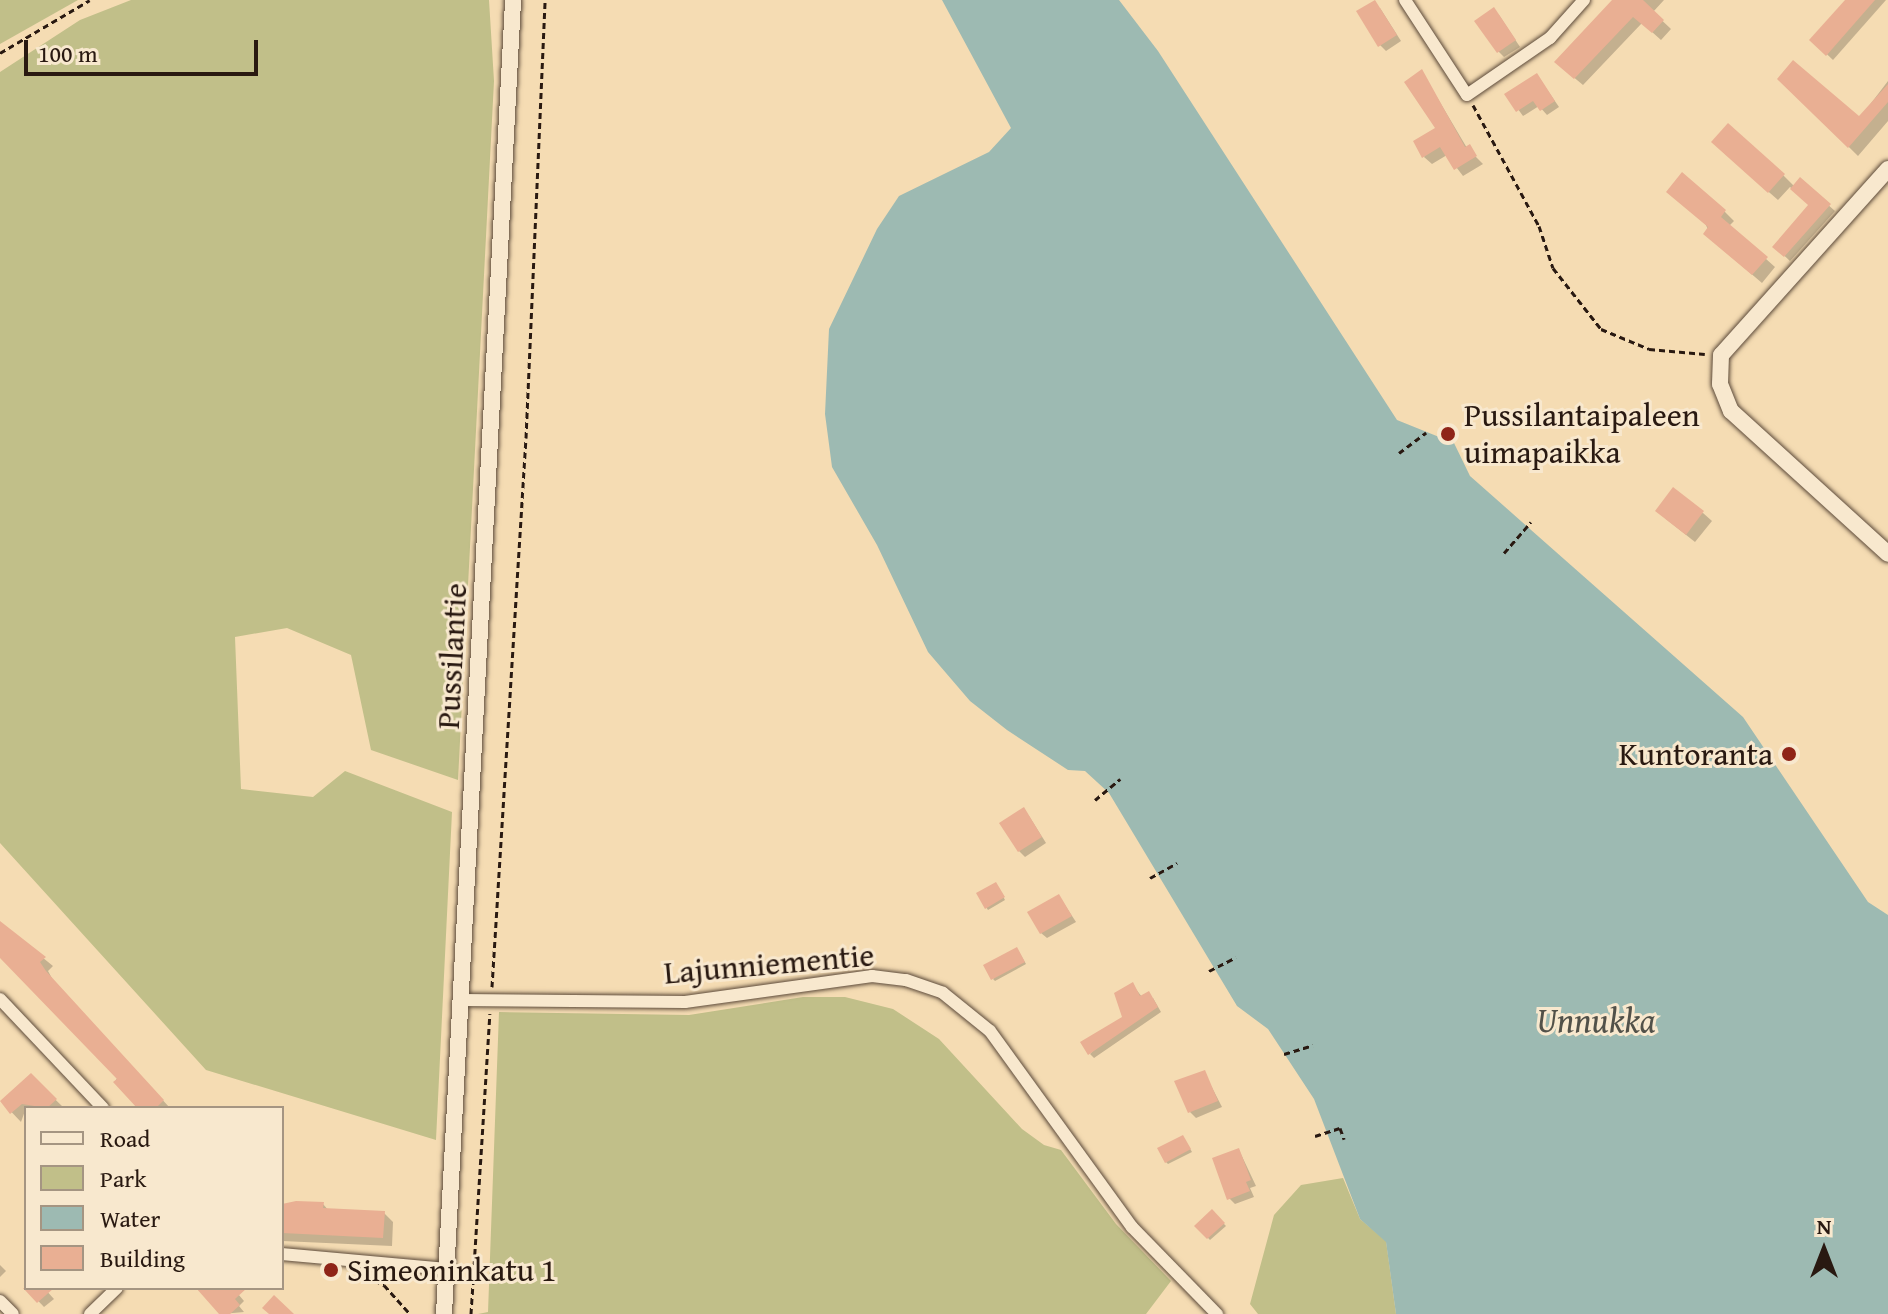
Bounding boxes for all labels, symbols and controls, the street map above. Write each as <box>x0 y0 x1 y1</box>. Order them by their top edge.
scale bar <box>28 24 262 74</box>
text: 100 m <box>38 36 98 71</box>
place label: Pussilantaipaleen uimapaikka <box>1464 397 1700 472</box>
marker: Pussilantaipaleen uimapaikka <box>1439 425 1457 443</box>
street label: Pussilantie <box>429 582 475 730</box>
place label: Kuntoranta <box>1619 735 1773 773</box>
marker: Kuntoranta <box>1780 745 1798 763</box>
street label: Lajunniementie <box>662 936 876 992</box>
water label: Unnukka <box>1536 1000 1656 1040</box>
legend <box>24 1106 284 1290</box>
text: Road <box>100 1121 150 1156</box>
text: Park <box>100 1161 146 1196</box>
text: Water <box>100 1201 160 1236</box>
north arrow <box>1784 1210 1864 1290</box>
text: N <box>1817 1210 1831 1242</box>
text: Building <box>100 1241 185 1276</box>
place label: Simeoninkatu 1 <box>347 1251 556 1289</box>
marker: Simeoninkatu 1 <box>322 1261 340 1279</box>

